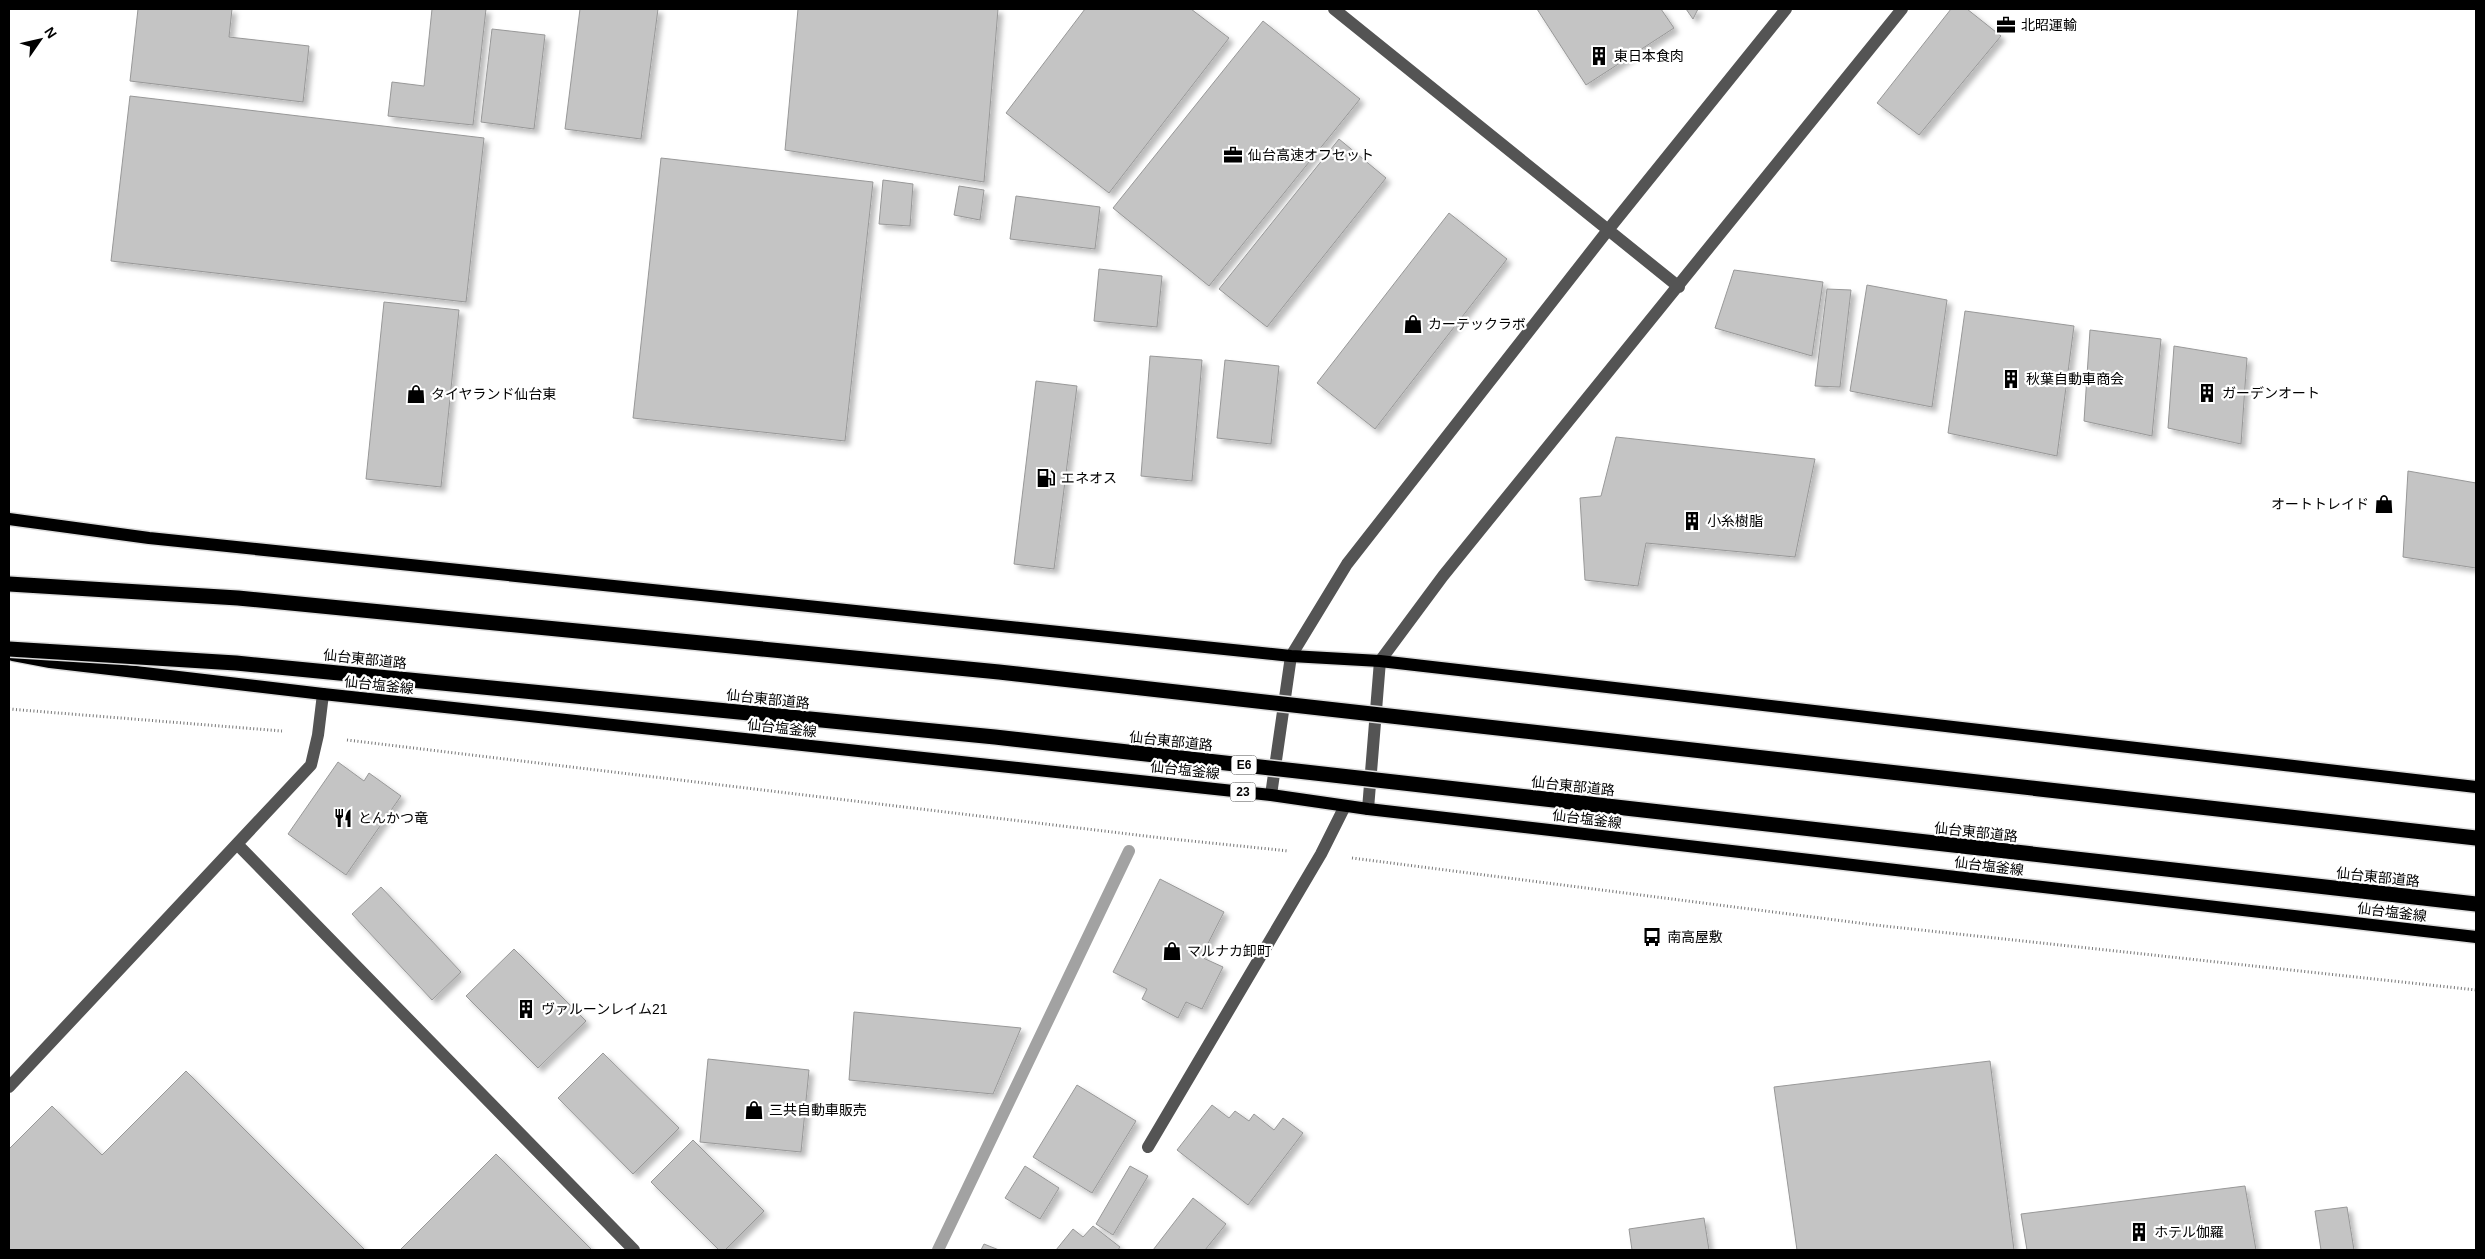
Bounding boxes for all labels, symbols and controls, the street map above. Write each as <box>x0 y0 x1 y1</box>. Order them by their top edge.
office icon: 北昭運輸 <box>1995 14 2017 36</box>
north arrow <box>15 15 65 65</box>
place label: 北昭運輸 <box>2021 17 2077 33</box>
text: N <box>41 24 60 41</box>
building icon: 東日本食肉 <box>1588 45 1610 67</box>
place label: 東日本食肉 <box>1614 48 1684 64</box>
office icon: 仙台高速オフセット <box>1222 144 1244 166</box>
place label: 仙台高速オフセット <box>1248 147 1374 163</box>
shop icon: カーテックラボ <box>1402 313 1424 335</box>
place label: カーテックラボ <box>1428 316 1526 332</box>
building icon: 秋葉自動車商会 <box>2000 368 2022 390</box>
place label: 秋葉自動車商会 <box>2026 371 2124 387</box>
building icon: ガーデンオート <box>2196 382 2218 404</box>
shop icon: タイヤランド仙台東 <box>405 383 427 405</box>
place label: ガーデンオート <box>2222 385 2320 401</box>
place label: タイヤランド仙台東 <box>431 386 557 402</box>
fuel station icon: エネオス <box>1035 467 1057 489</box>
place label: エネオス <box>1061 470 1117 486</box>
shop icon: オートトレイド <box>2373 493 2395 515</box>
place label: オートトレイド <box>2271 496 2369 512</box>
building icon: 小糸樹脂 <box>1681 510 1703 532</box>
place label: 小糸樹脂 <box>1707 513 1763 529</box>
street label: 仙台東部道路 <box>322 647 408 671</box>
street label: 仙台塩釜線 <box>343 673 415 697</box>
street label: 仙台東部道路 <box>725 687 811 711</box>
street label: 仙台塩釜線 <box>746 716 818 740</box>
street label: 仙台東部道路 <box>1128 729 1214 753</box>
road number: E6 <box>1232 756 1256 774</box>
street label: 仙台塩釜線 <box>1149 758 1221 782</box>
street label: 仙台東部道路 <box>1530 774 1616 798</box>
road number: 23 <box>1230 782 1256 802</box>
restaurant icon: とんかつ竜 <box>332 807 354 829</box>
street label: 仙台塩釜線 <box>1551 807 1623 831</box>
place label: とんかつ竜 <box>358 810 428 826</box>
street label: 仙台東部道路 <box>1933 820 2019 844</box>
street label: 仙台塩釜線 <box>1953 854 2025 878</box>
street label: 仙台東部道路 <box>2335 865 2421 889</box>
street label: 仙台塩釜線 <box>2356 900 2428 924</box>
bus stop icon: 南高屋敷 <box>1641 926 1663 948</box>
place label: 南高屋敷 <box>1667 929 1723 945</box>
shop icon: マルナカ卸町 <box>1161 940 1183 962</box>
place label: マルナカ卸町 <box>1187 943 1271 959</box>
building icon: ヴァルーンレイム21 <box>515 998 537 1020</box>
place label: ヴァルーンレイム21 <box>541 1001 668 1017</box>
shop icon: 三共自動車販売 <box>743 1099 765 1121</box>
place label: 三共自動車販売 <box>769 1102 867 1118</box>
building icon: ホテル伽羅 <box>2128 1221 2150 1243</box>
place label: ホテル伽羅 <box>2154 1224 2224 1240</box>

